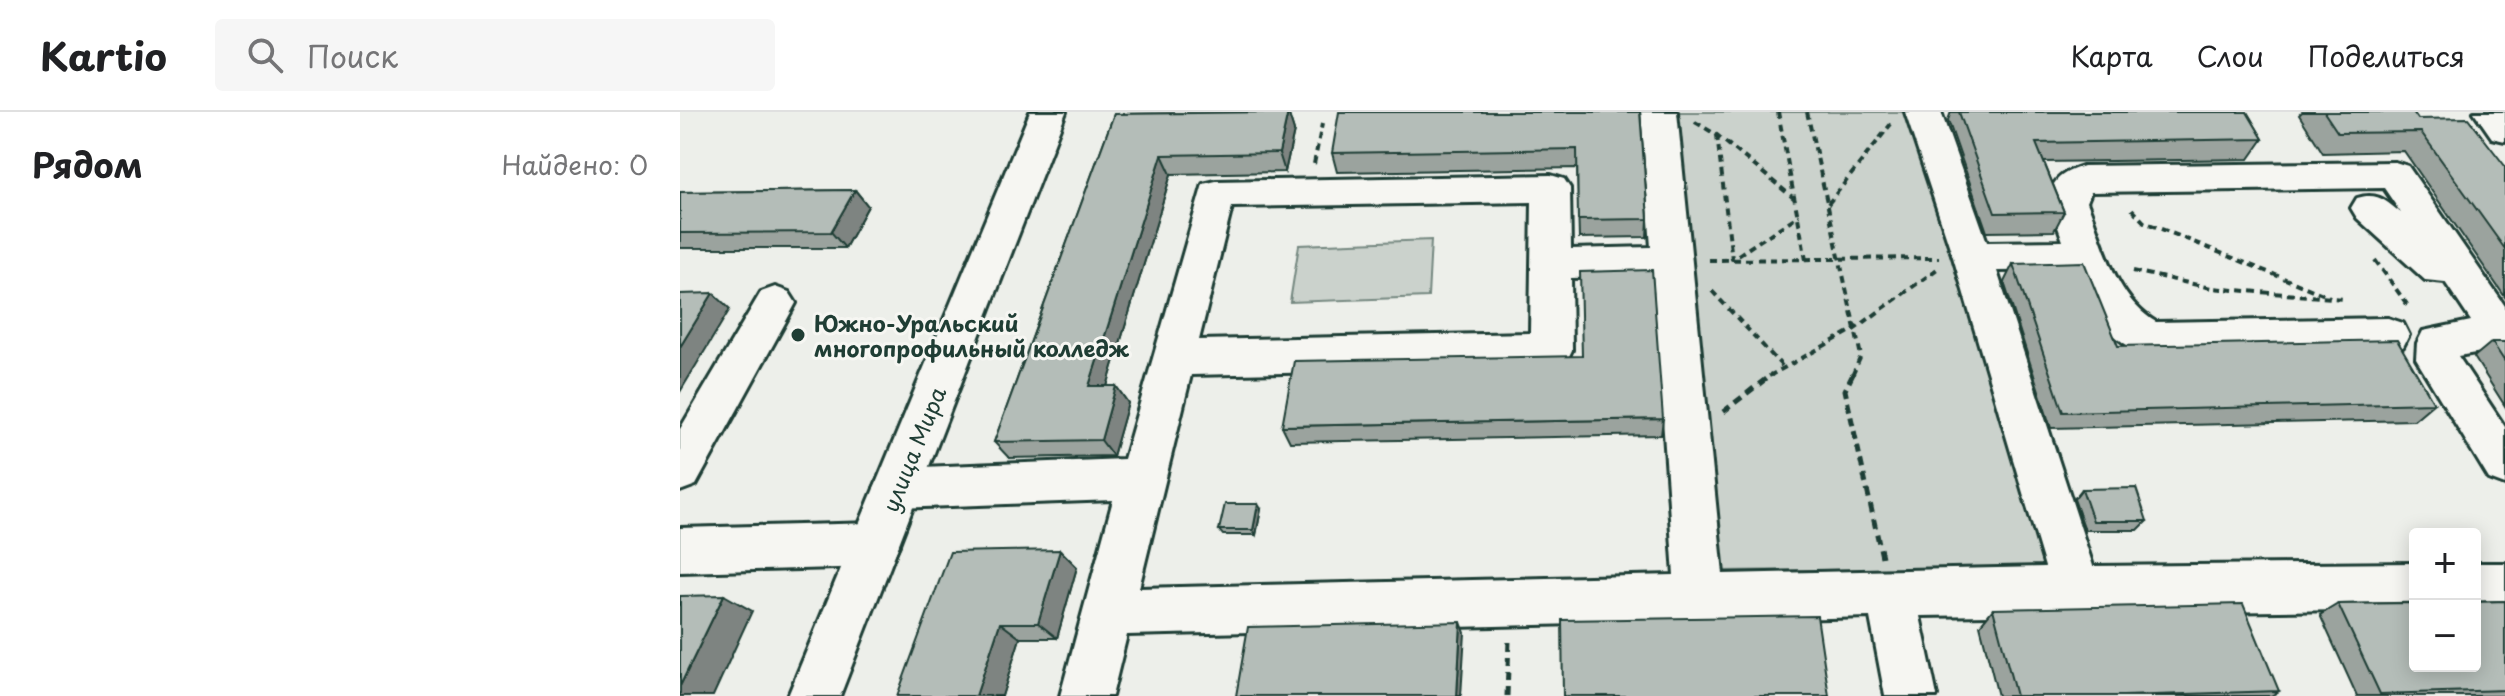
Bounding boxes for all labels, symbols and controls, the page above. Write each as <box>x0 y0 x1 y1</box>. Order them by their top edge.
search box <box>215 19 775 91</box>
text: Kartio <box>40 27 167 84</box>
icon: search <box>243 33 287 77</box>
text: Поиск <box>307 33 398 78</box>
text: Карта <box>2070 34 2153 77</box>
text: Слои <box>2197 34 2264 77</box>
text: Поделиться <box>2308 34 2465 77</box>
text: Рядом <box>32 138 143 190</box>
text: Найдено: 0 <box>502 145 648 184</box>
place label: Южно-Уральский многопрофильный колледж <box>814 306 1130 364</box>
marker: Южно-Уральский многопрофильный колледж <box>789 326 807 344</box>
street label: улица Мира <box>873 381 953 517</box>
map controls <box>2409 528 2481 672</box>
button: + <box>2409 528 2481 600</box>
button: − <box>2409 600 2481 672</box>

